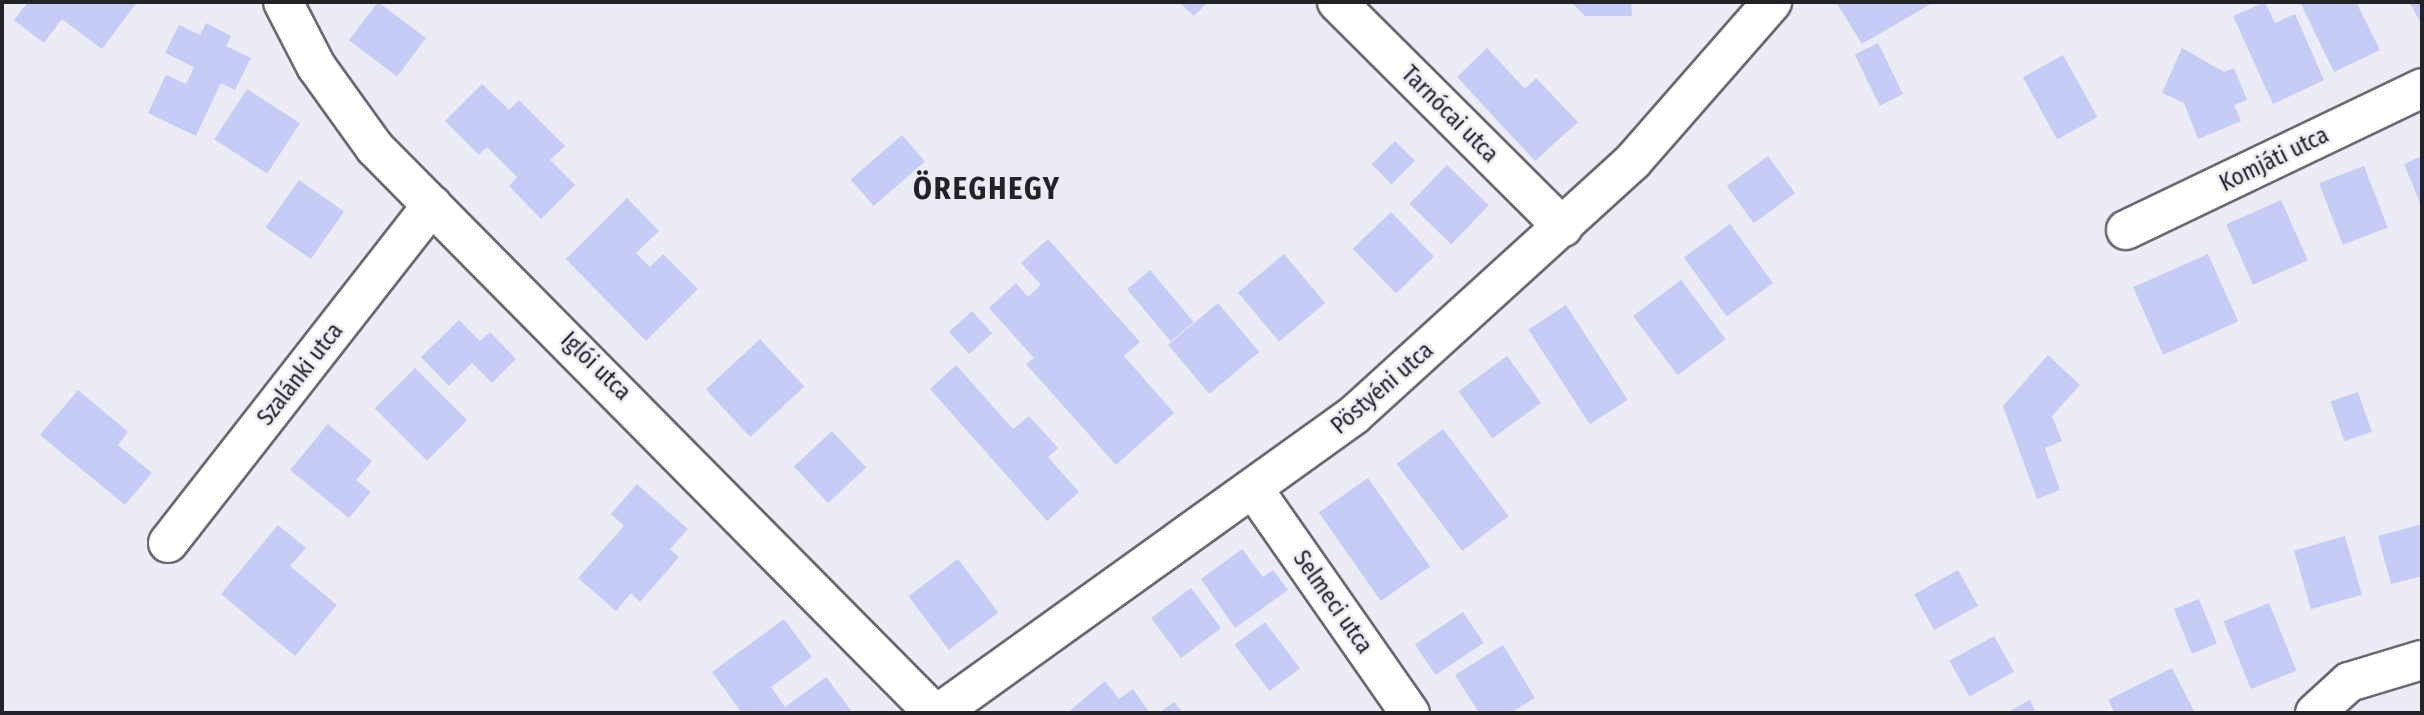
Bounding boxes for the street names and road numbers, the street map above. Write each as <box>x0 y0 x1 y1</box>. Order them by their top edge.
street label: Tarnócai utca <box>1396 60 1504 168</box>
street label: Komjáti utca <box>2215 121 2333 197</box>
street label: Szalánki utca <box>251 317 349 431</box>
street label: Iglói utca <box>555 326 637 406</box>
street label: Pöstyéni utca <box>1326 336 1438 440</box>
street label: Selmeci utca <box>1288 545 1378 659</box>

